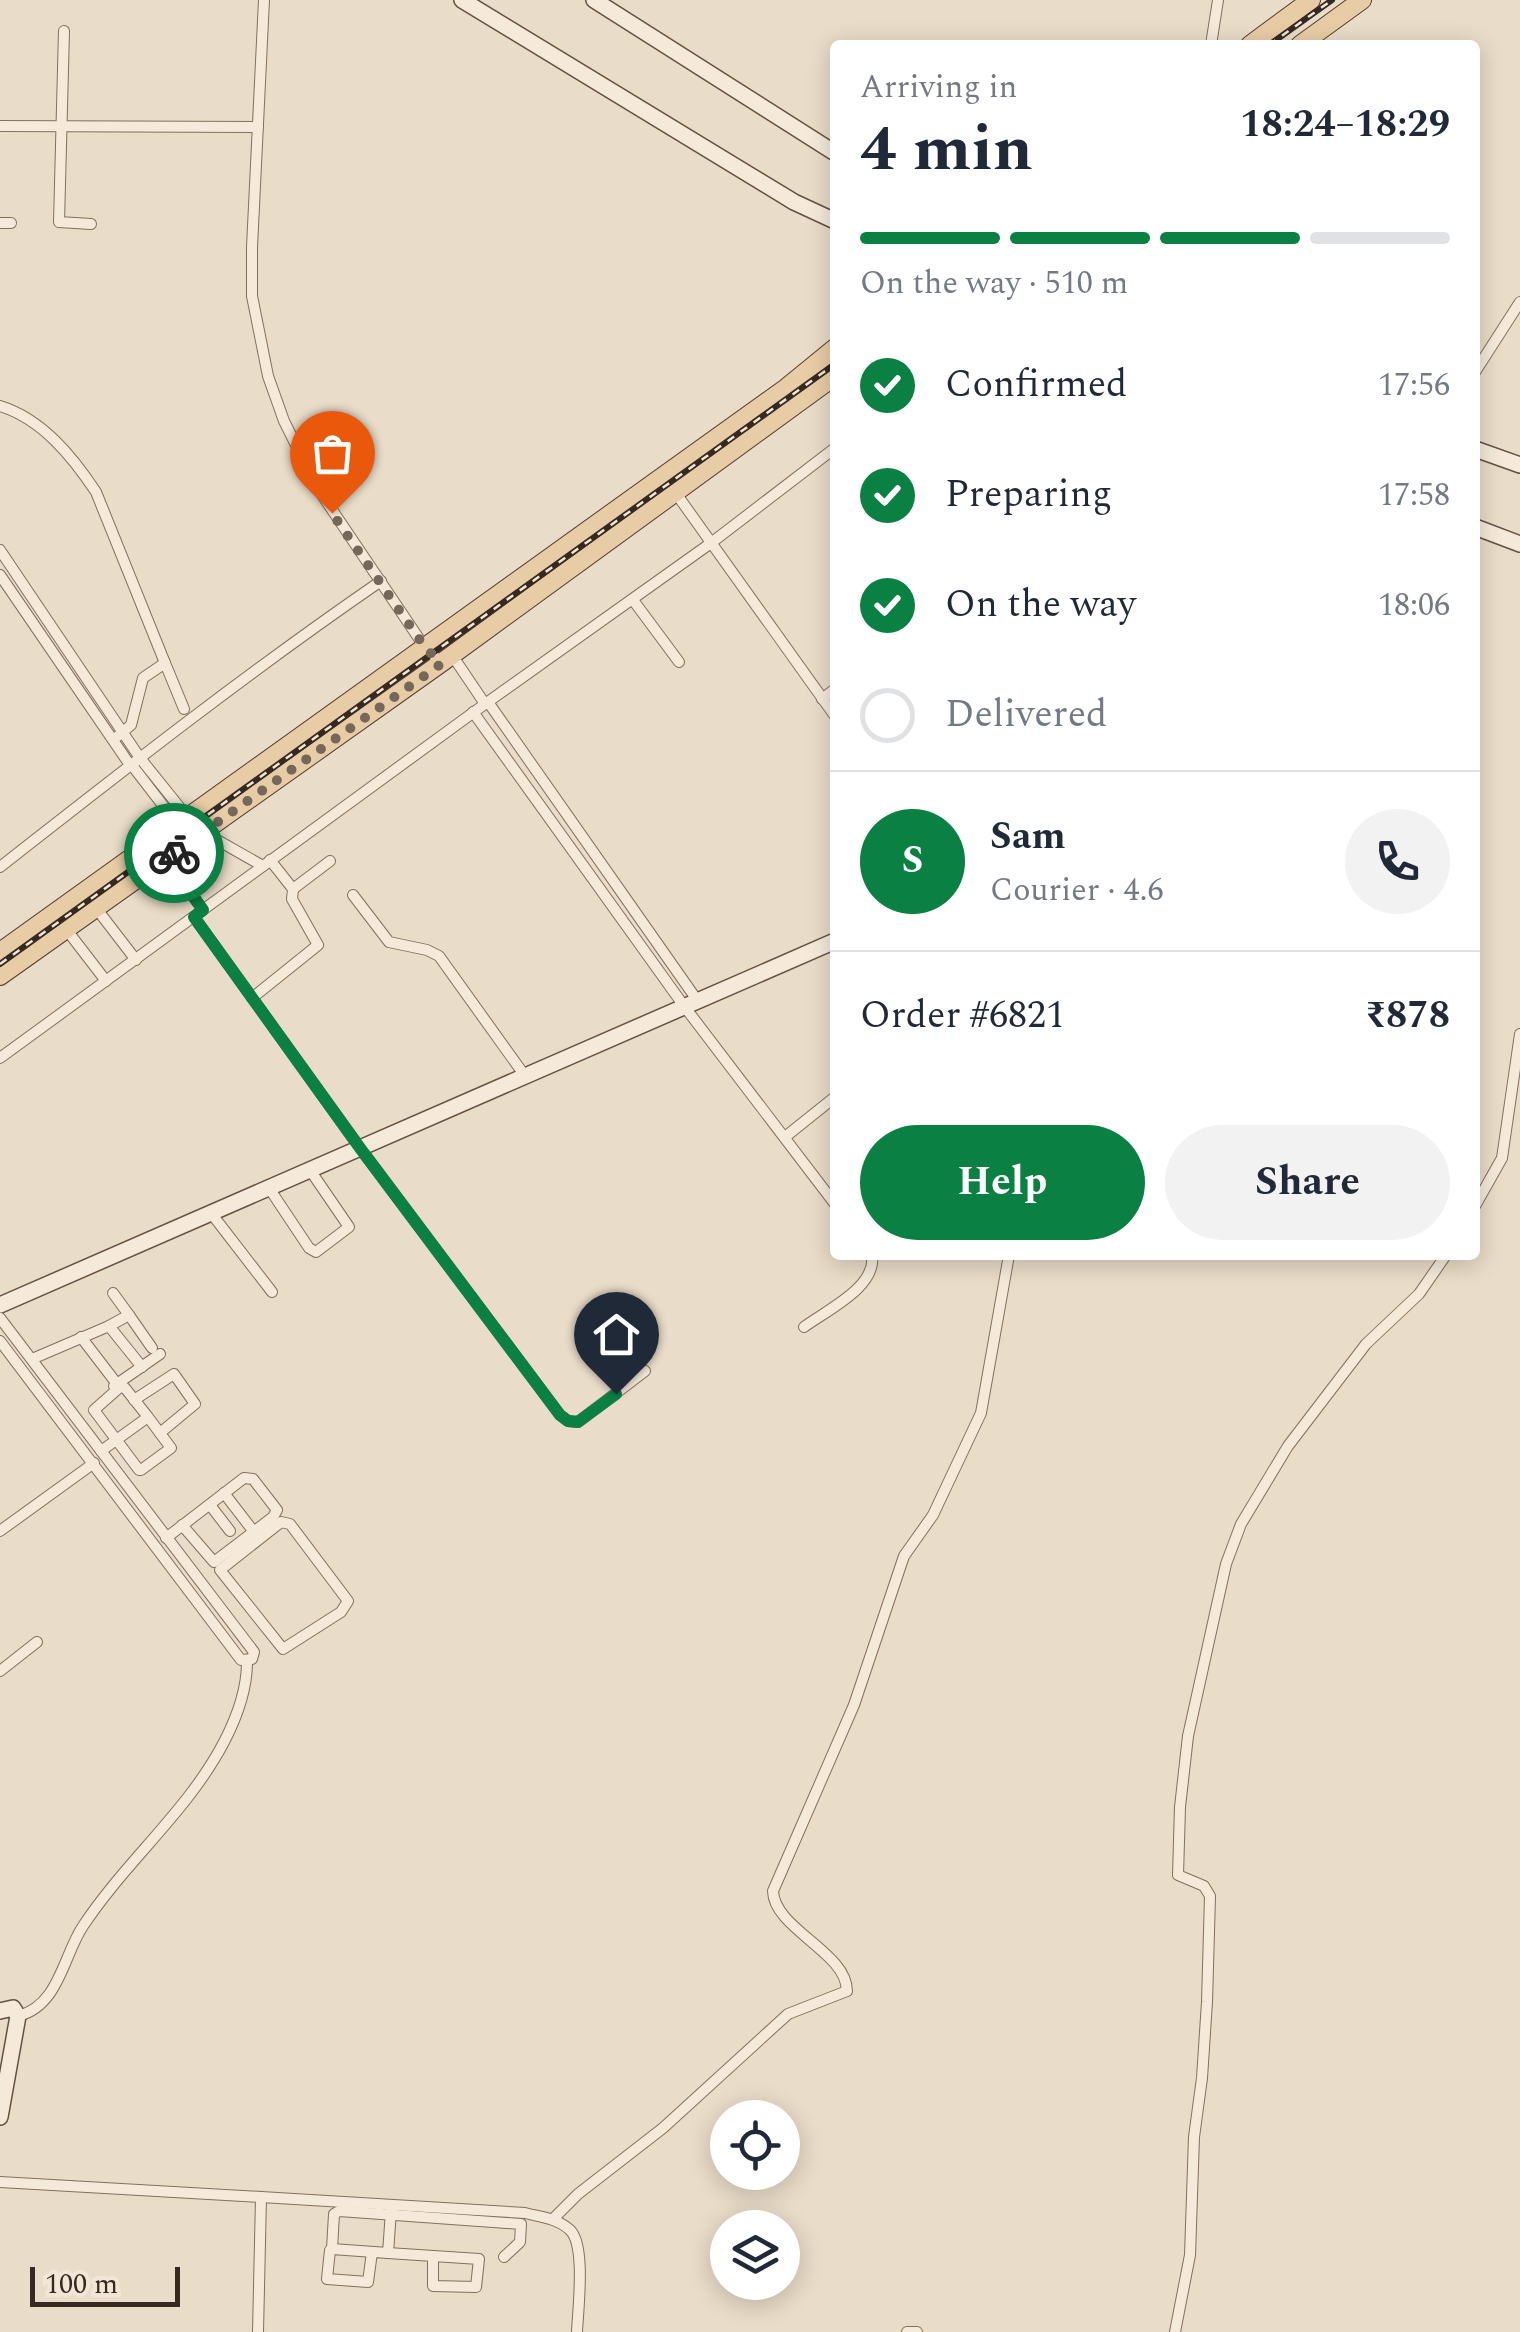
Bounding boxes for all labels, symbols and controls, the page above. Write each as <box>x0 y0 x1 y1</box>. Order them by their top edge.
text: Arriving in <box>860 63 1017 112</box>
text: 18:24–18:29 <box>1240 96 1450 154</box>
text: 4 min <box>860 100 1033 199</box>
text: On the way · 510 m <box>860 259 1128 308</box>
text: Confirmed <box>945 356 1127 414</box>
icon: check <box>860 358 915 413</box>
text: 17:56 <box>1378 361 1450 410</box>
pin <box>290 411 375 514</box>
icon: bag <box>305 426 360 481</box>
text: Preparing <box>945 466 1112 524</box>
icon: check <box>860 468 915 523</box>
text: 17:58 <box>1378 471 1450 520</box>
text: On the way <box>945 576 1136 634</box>
icon: check <box>860 578 915 633</box>
text: 18:06 <box>1378 581 1450 630</box>
text: Delivered <box>945 686 1107 744</box>
courier <box>124 803 224 903</box>
text: Sam <box>990 808 1066 866</box>
button: phone <box>1345 809 1450 914</box>
icon: bike <box>147 826 202 881</box>
text: S <box>902 832 923 890</box>
text: Courier · 4.6 <box>990 866 1163 915</box>
text: Order #6821 <box>860 987 1065 1045</box>
text: ₹878 <box>1365 987 1450 1045</box>
button: Help <box>860 1125 1145 1240</box>
button: Share <box>1165 1125 1450 1240</box>
pin <box>574 1292 659 1395</box>
icon: home <box>589 1307 644 1362</box>
map controls <box>710 2100 800 2300</box>
button: locate <box>710 2100 800 2190</box>
button: layers <box>710 2210 800 2300</box>
scale bar <box>30 2262 180 2306</box>
text: 100 m <box>45 2263 118 2306</box>

